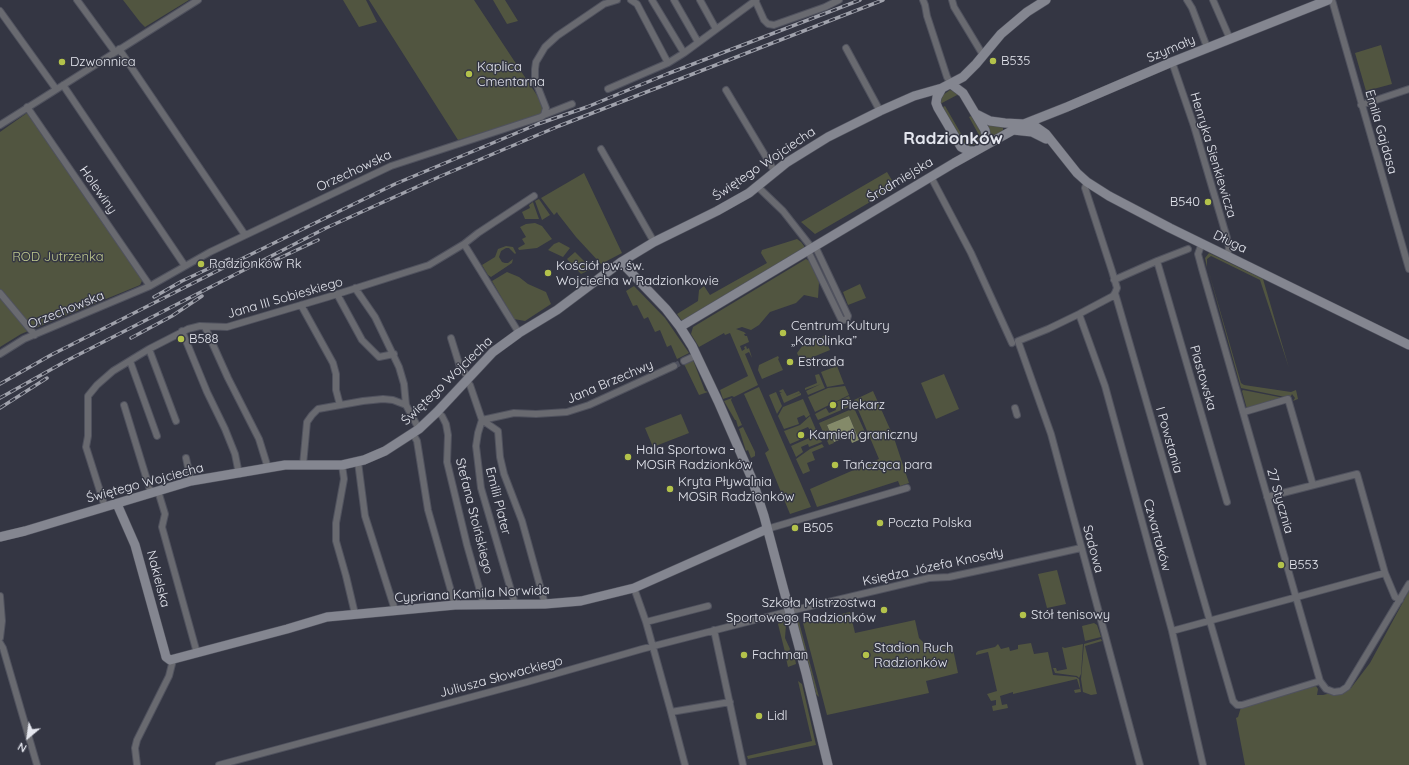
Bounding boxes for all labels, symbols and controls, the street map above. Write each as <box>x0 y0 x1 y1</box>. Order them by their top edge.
street label: Szymały <box>1144 32 1198 66</box>
place label: B535 <box>1001 53 1030 69</box>
place label: Dzwonnica <box>70 54 136 70</box>
marker: B535 <box>988 56 998 66</box>
marker: Dzwonnica <box>57 57 67 67</box>
place label: Kaplica Cmentarna <box>477 59 545 90</box>
marker: Kaplica Cmentarna <box>464 69 474 79</box>
street label: Emila Gajdasa <box>1362 88 1400 176</box>
street label: Henryka Sienkiewicza <box>1186 90 1240 220</box>
street label: Świętego Wojciecha <box>710 124 818 204</box>
district label: Radzionków <box>903 129 1003 149</box>
street label: Orzechowska <box>314 147 394 195</box>
street label: Śródmiejska <box>864 154 936 206</box>
street label: Holewiny <box>76 163 120 217</box>
place label: B540 <box>1170 194 1200 210</box>
marker: B540 <box>1203 197 1213 207</box>
street label: Długa <box>1211 227 1249 257</box>
park label: ROD Jutrzenka <box>12 249 104 265</box>
place label: Radzionków Rk <box>209 256 302 272</box>
place label: Kościół pw. św. Wojciecha w Radzionkowie <box>556 258 719 289</box>
marker: Radzionków Rk <box>196 259 206 269</box>
marker: Kościół pw. św. Wojciecha w Radzionkowie <box>543 268 553 278</box>
street label: Jana III Sobieskiego <box>225 274 345 322</box>
street label: Orzechowska <box>26 288 106 332</box>
place label: Centrum Kultury „Karolinka” <box>791 318 890 349</box>
marker: Centrum Kultury „Karolinka” <box>778 328 788 338</box>
place label: B588 <box>189 331 219 347</box>
street label: Świętego Wojciecha <box>398 333 496 429</box>
marker: B588 <box>176 334 186 344</box>
street label: Piastowska <box>1186 344 1220 412</box>
place label: Estrada <box>798 354 844 370</box>
street label: Jana Brzechwy <box>564 357 656 407</box>
marker: Estrada <box>785 357 795 367</box>
place label: Piekarz <box>841 397 885 413</box>
marker: Piekarz <box>828 400 838 410</box>
street label: I Powstania <box>1152 405 1186 475</box>
place label: Kamień graniczny <box>809 427 918 443</box>
marker: Kamień graniczny <box>796 430 806 440</box>
place label: Hala Sportowa - MOSiR Radzionków <box>636 442 753 473</box>
marker: Hala Sportowa - MOSiR Radzionków <box>623 452 633 462</box>
street label: Stefana Stoińskiego <box>452 456 496 576</box>
place label: Tańcząca para <box>843 457 932 473</box>
street label: Świętego Wojciecha <box>85 460 205 506</box>
marker: Tańcząca para <box>830 460 840 470</box>
street label: Emilii Plater <box>482 465 514 537</box>
street label: 27 Stycznia <box>1263 466 1297 536</box>
place label: Kryta Pływalnia MOSiR Radzionków <box>678 474 795 505</box>
marker: Kryta Pływalnia MOSiR Radzionków <box>665 484 675 494</box>
street label: Czwartaków <box>1140 497 1174 573</box>
place label: Poczta Polska <box>888 515 972 531</box>
marker: Poczta Polska <box>875 518 885 528</box>
place label: B505 <box>803 520 833 536</box>
marker: B505 <box>790 523 800 533</box>
street label: Sadowa <box>1079 523 1107 575</box>
street label: Księdza Józefa Knosały <box>861 544 1005 590</box>
street label: Nakielska <box>143 549 173 609</box>
place label: B553 <box>1289 557 1318 573</box>
marker: B553 <box>1276 560 1286 570</box>
street label: Cypriana Kamila Norwida <box>394 582 550 606</box>
place label: Szkoła Mistrzostwa Sportowego Radzionków <box>726 595 876 626</box>
marker: Szkoła Mistrzostwa Sportowego Radzionków <box>879 605 889 615</box>
place label: Stół tenisowy <box>1031 607 1110 623</box>
marker: Stół tenisowy <box>1018 610 1028 620</box>
place label: Stadion Ruch Radzionków <box>874 640 953 671</box>
place label: Fachman <box>752 647 808 663</box>
marker: Fachman <box>739 650 749 660</box>
marker: Stadion Ruch Radzionków <box>861 650 871 660</box>
street label: Juliusza Słowackiego <box>438 653 564 701</box>
place label: Lidl <box>767 708 788 724</box>
marker: Lidl <box>754 711 764 721</box>
north arrow <box>8 717 48 757</box>
text: N <box>15 739 29 756</box>

